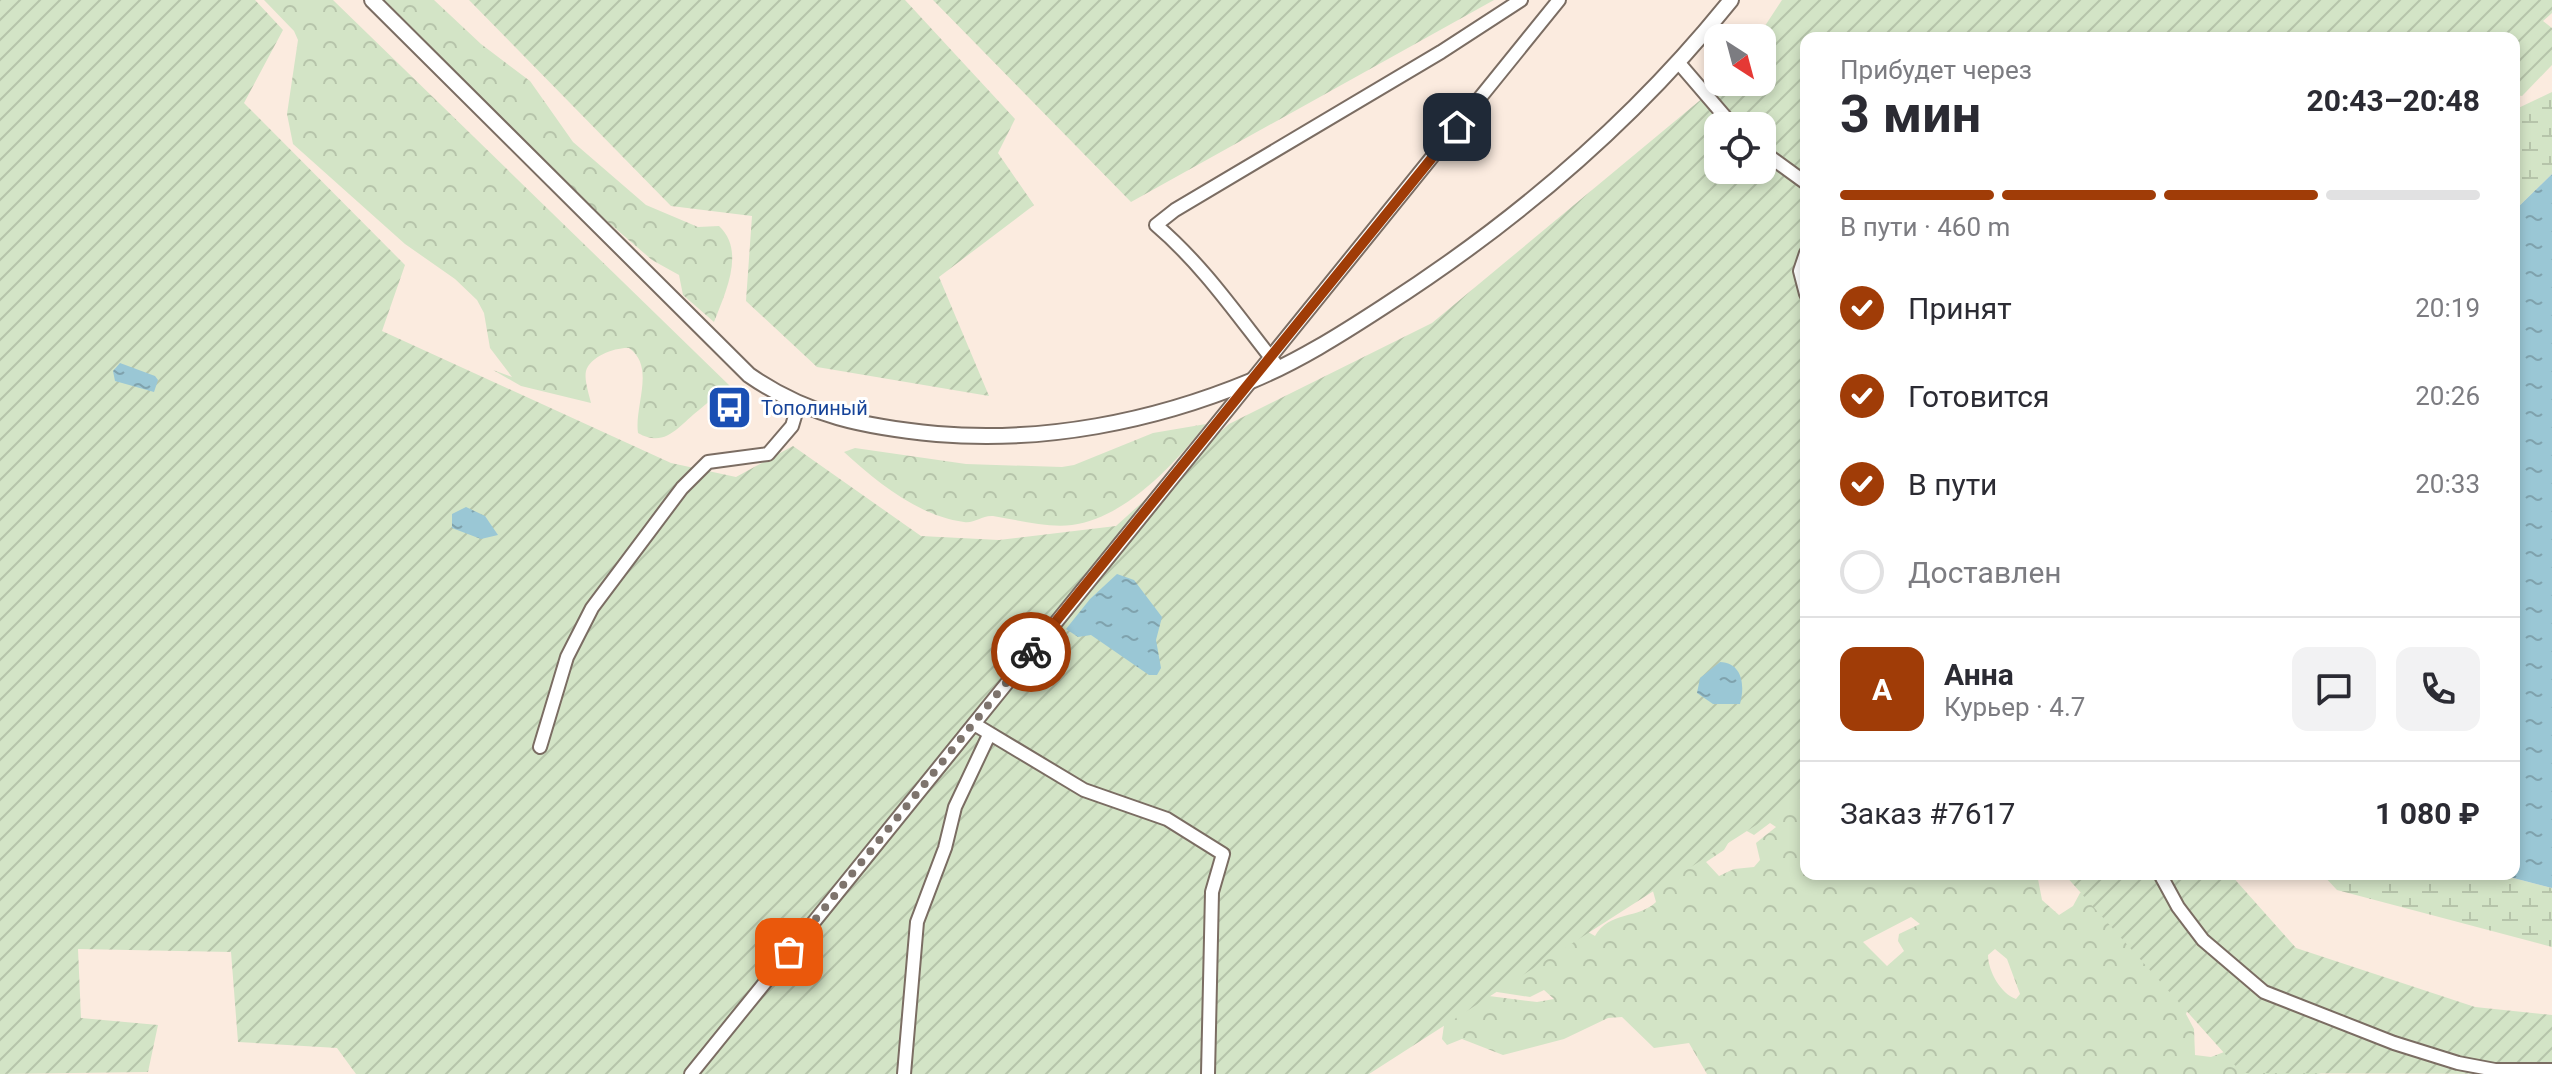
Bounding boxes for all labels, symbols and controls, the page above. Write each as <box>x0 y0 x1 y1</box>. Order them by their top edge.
north arrow <box>1704 24 1776 96</box>
map controls <box>1704 24 1776 184</box>
text: Прибудет через <box>1840 55 2032 85</box>
text: 20:43–20:48 <box>2306 83 2480 118</box>
text: 3 мин <box>1840 84 1981 145</box>
pin <box>1423 93 1491 161</box>
icon: home <box>1435 105 1479 149</box>
button: locate <box>1704 112 1776 184</box>
text: В пути · 460 m <box>1840 212 2010 242</box>
icon: check <box>1840 286 1884 330</box>
text: Принят <box>1908 291 2012 326</box>
text: 20:19 <box>2415 293 2480 323</box>
icon: check <box>1840 374 1884 418</box>
text: Готовится <box>1908 379 2050 414</box>
text: 20:26 <box>2415 381 2480 411</box>
bus stop icon: Тополиный <box>706 384 754 432</box>
place label: Тополиный <box>761 396 868 420</box>
icon: check <box>1840 462 1884 506</box>
text: В пути <box>1908 467 1997 502</box>
text: 20:33 <box>2415 469 2480 499</box>
text: Доставлен <box>1908 555 2062 590</box>
courier <box>991 612 1071 692</box>
icon: bike <box>1009 630 1053 674</box>
button: chat <box>2292 647 2376 731</box>
button: phone <box>2396 647 2480 731</box>
text: Анна <box>1944 657 2014 692</box>
text: А <box>1872 672 1892 707</box>
text: Курьер · 4.7 <box>1944 692 2085 722</box>
text: Заказ #7617 <box>1840 796 2015 831</box>
text: 1 080 ₽ <box>2375 796 2480 831</box>
pin <box>755 918 823 986</box>
icon: bag <box>767 930 811 974</box>

